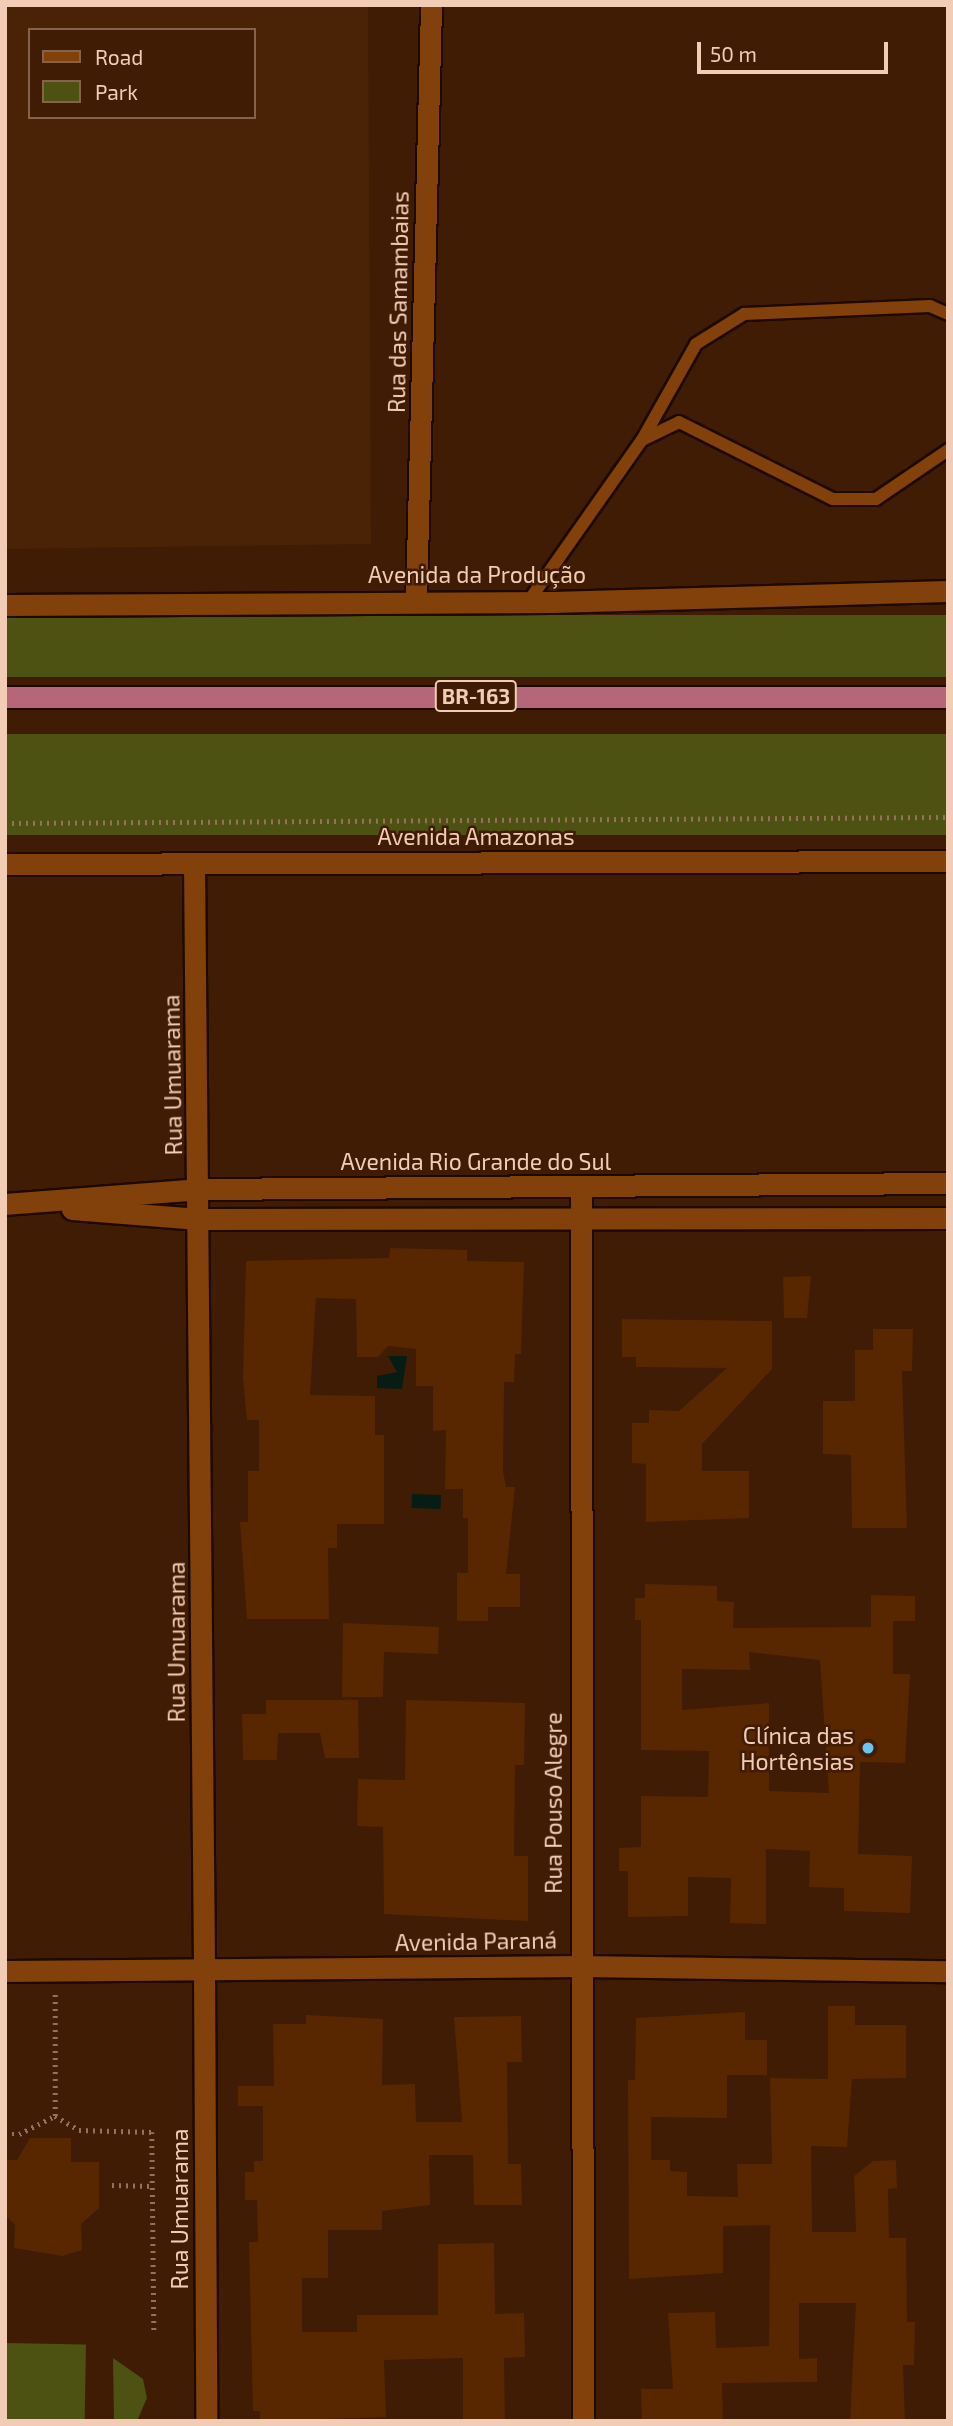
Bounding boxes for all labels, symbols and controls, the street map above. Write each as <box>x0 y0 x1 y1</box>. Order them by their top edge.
legend <box>28 28 256 119</box>
scale bar <box>701 28 892 72</box>
text: 50 m <box>710 41 757 66</box>
text: Road <box>95 44 143 69</box>
text: Park <box>95 79 138 104</box>
street label: Rua das Samambaias <box>382 191 414 413</box>
street label: Avenida da Produção <box>368 560 586 588</box>
road number: BR-163 <box>434 678 518 714</box>
street label: Avenida Amazonas <box>377 822 575 850</box>
street label: Rua Umuarama <box>157 994 187 1156</box>
street label: Avenida Rio Grande do Sul <box>341 1147 611 1175</box>
street label: Rua Umuarama <box>162 1562 190 1722</box>
street label: Rua Pouso Alegre <box>539 1712 567 1894</box>
place label: Clínica das Hortênsias <box>740 1721 854 1775</box>
marker: Clínica das Hortênsias <box>860 1740 876 1756</box>
street label: Avenida Paraná <box>395 1926 557 1956</box>
street label: Rua Umuarama <box>165 2129 193 2289</box>

